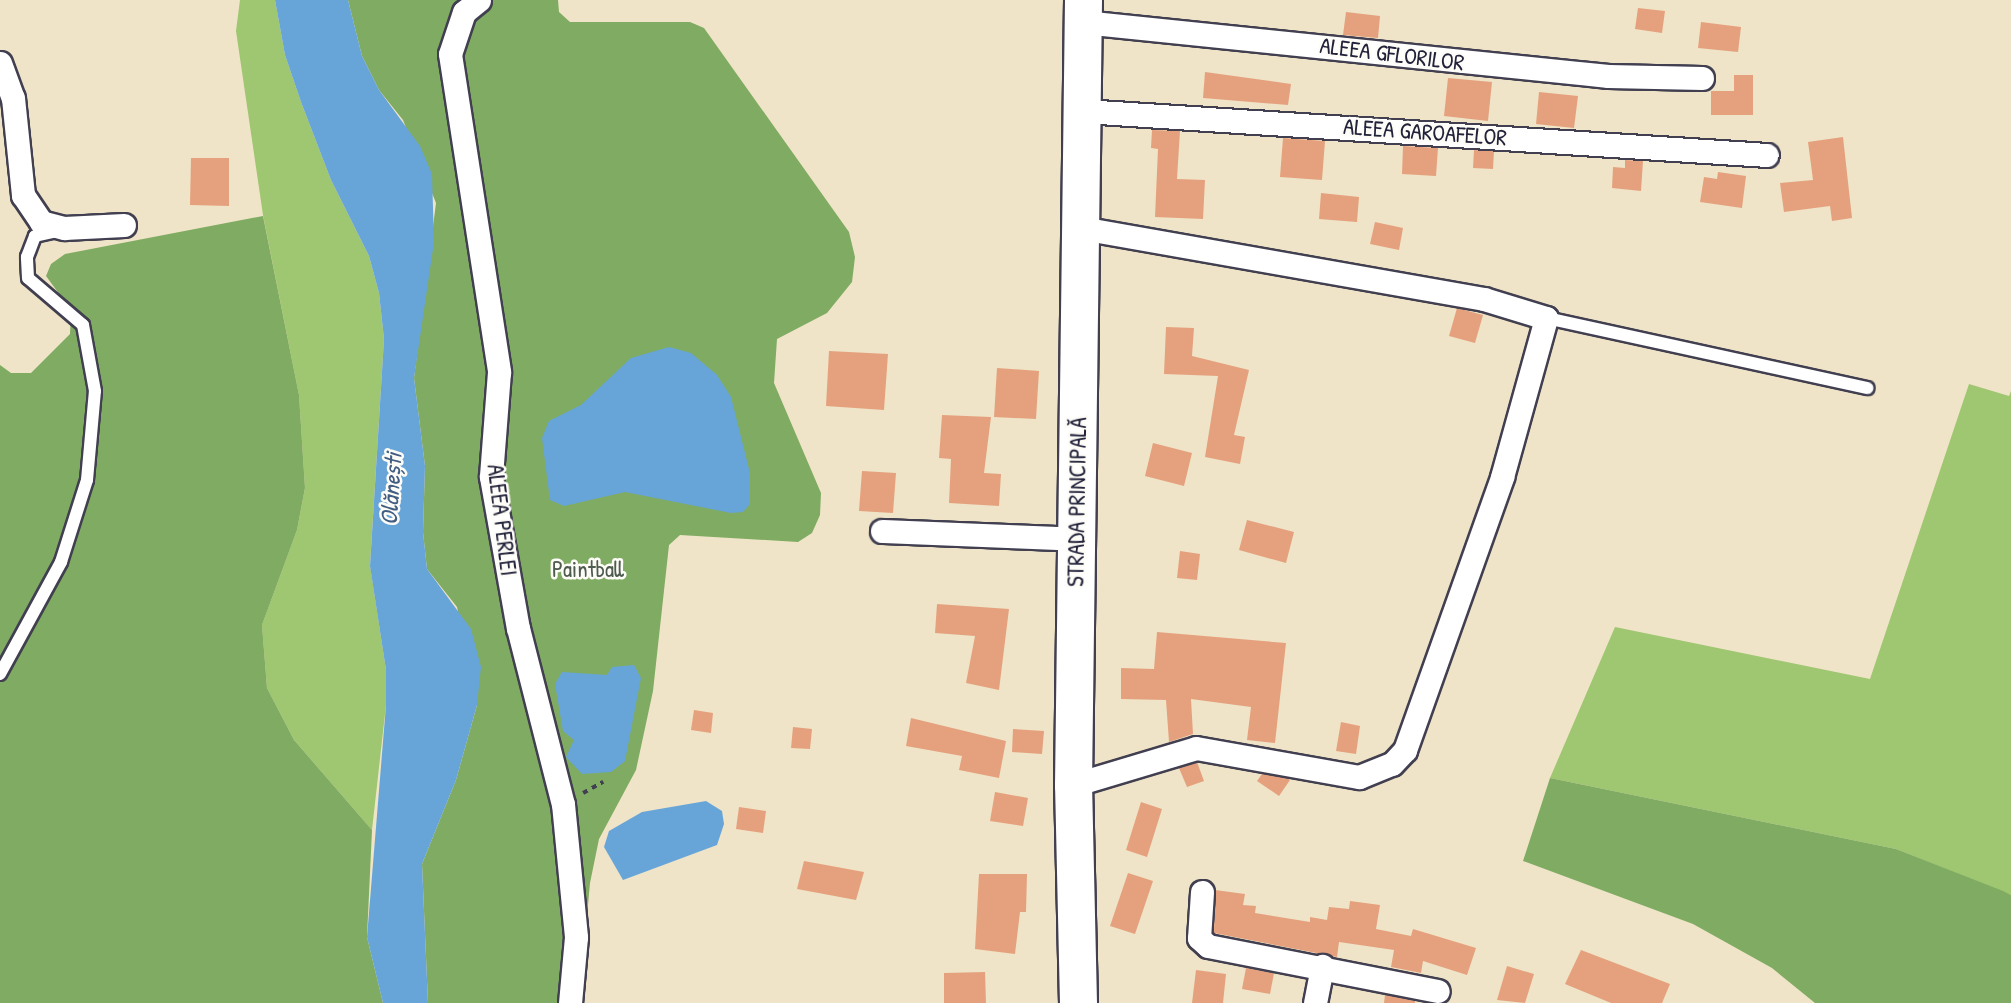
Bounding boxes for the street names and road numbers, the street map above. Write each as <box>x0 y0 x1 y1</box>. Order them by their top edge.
street label: ALEEA GFLORILOR <box>1318 31 1466 77</box>
street label: ALEEA GAROAFELOR <box>1342 113 1508 151</box>
street label: STRADA PRINCIPALĂ <box>1062 417 1092 587</box>
street label: ALEEA PERLEI <box>481 463 523 577</box>

